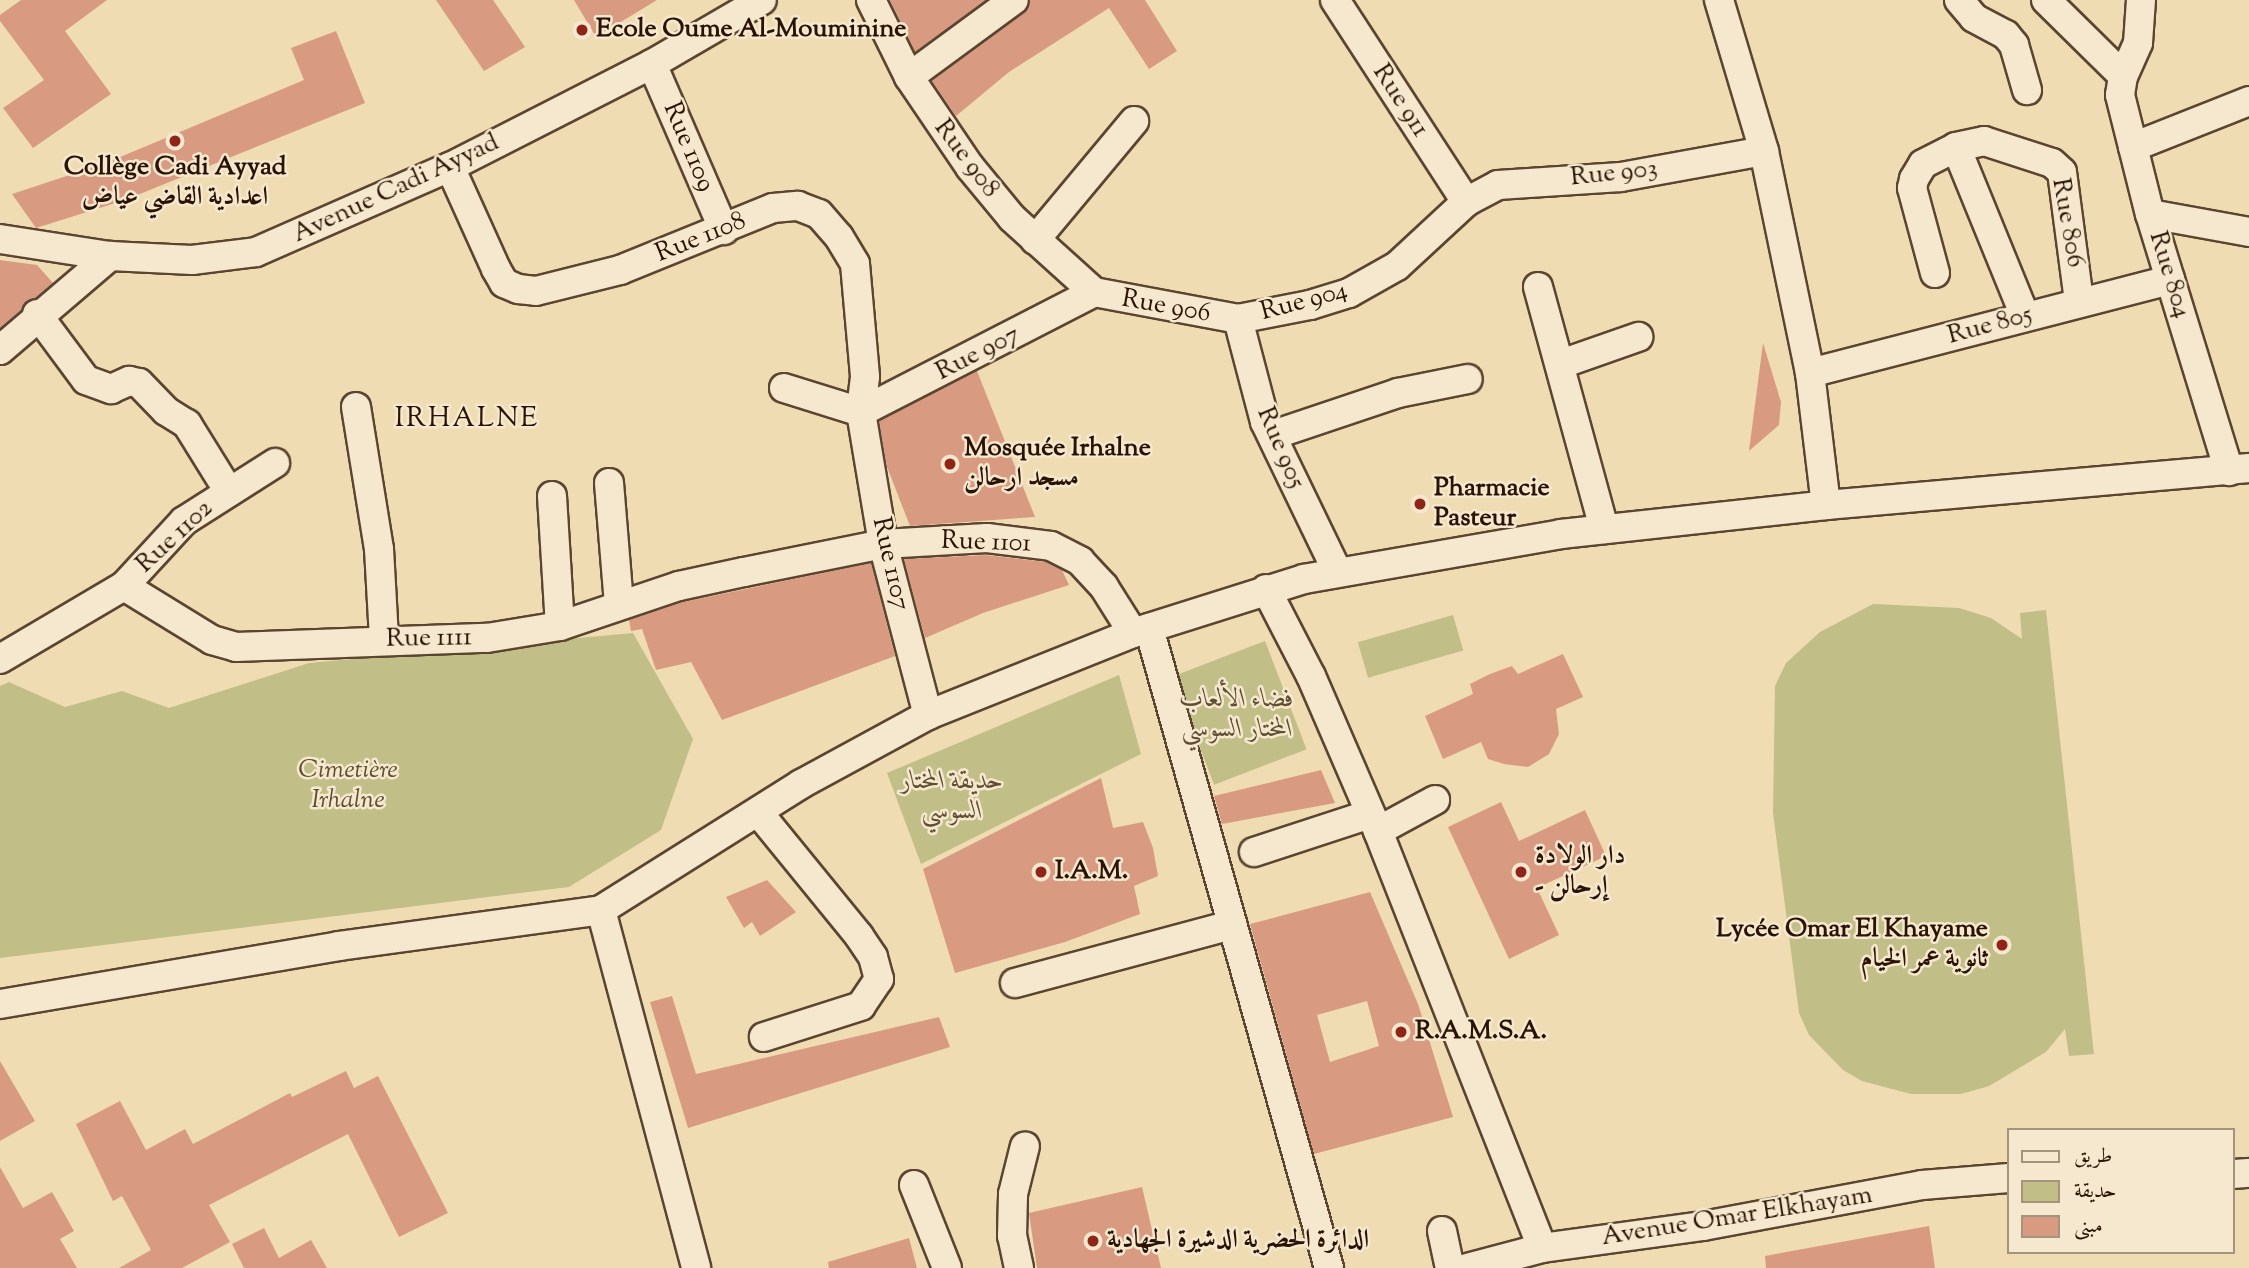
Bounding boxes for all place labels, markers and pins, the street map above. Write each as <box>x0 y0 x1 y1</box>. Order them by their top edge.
place label: Ecole Oume Al-Mouminine <box>596 14 906 46</box>
marker: Ecole Oume Al-Mouminine <box>574 22 590 38</box>
marker: Collège Cadi Ayyad اعدادية القاضي عياض <box>167 133 183 149</box>
place label: Collège Cadi Ayyad اعدادية القاضي عياض <box>64 152 286 214</box>
place label: Mosquée Irhalne مسجد ارحالن <box>964 433 1151 494</box>
marker: Mosquée Irhalne مسجد ارحالن <box>942 456 958 472</box>
place label: Pharmacie Pasteur <box>1434 473 1550 534</box>
marker: Pharmacie Pasteur <box>1412 496 1428 512</box>
place label: دار الولادة - إرحالن <box>1535 841 1625 903</box>
place label: I.A.M. <box>1055 856 1128 888</box>
marker: I.A.M. <box>1033 864 1049 880</box>
marker: دار الولادة - إرحالن <box>1513 864 1529 880</box>
place label: Lycée Omar El Khayame ثانوية عمر الخيام <box>1716 914 1988 976</box>
marker: Lycée Omar El Khayame ثانوية عمر الخيام <box>1994 937 2010 953</box>
place label: R.A.M.S.A. <box>1415 1016 1547 1048</box>
marker: R.A.M.S.A. <box>1393 1024 1409 1040</box>
place label: الدائرة الحضرية الدشيرة الجهادية <box>1107 1225 1369 1257</box>
marker: الدائرة الحضرية الدشيرة الجهادية <box>1085 1233 1101 1249</box>

